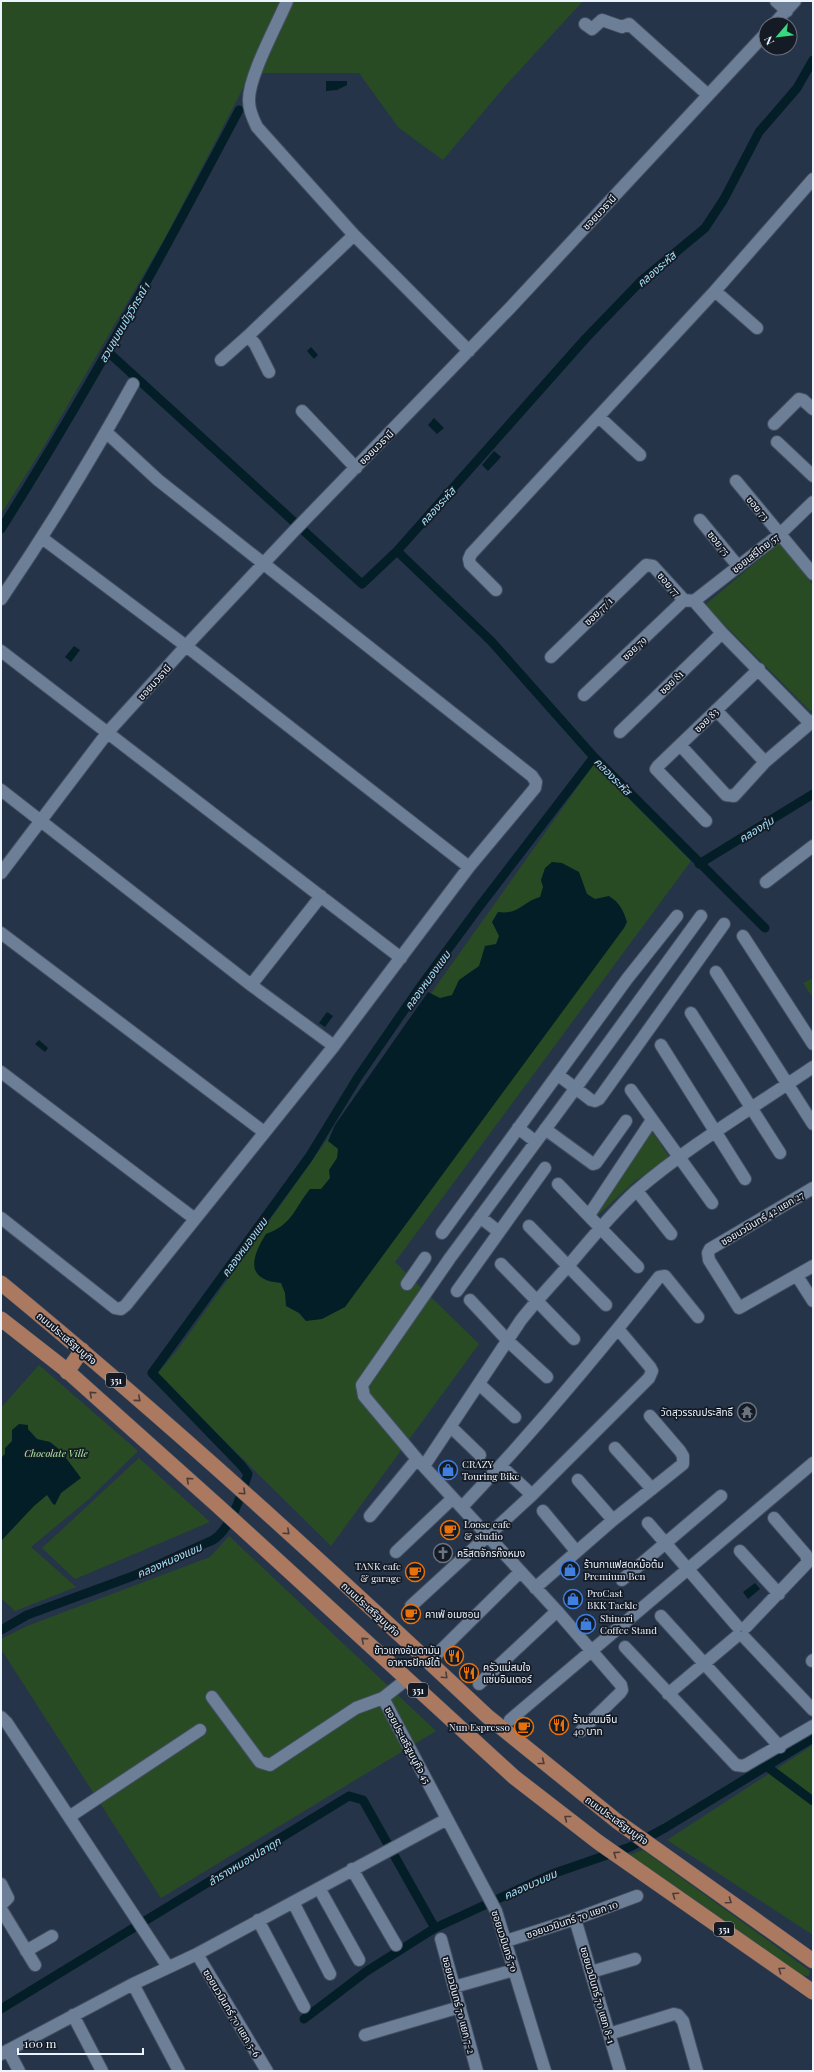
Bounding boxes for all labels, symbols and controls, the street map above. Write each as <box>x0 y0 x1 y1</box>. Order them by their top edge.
north arrow <box>758 16 798 56</box>
text: N <box>760 34 777 48</box>
street label: ซอยนวธานี <box>579 191 619 233</box>
water label: คลองระหัส <box>633 247 680 290</box>
water label: สวนชุมชนปัฐวิกรณ์ 1 <box>95 279 153 365</box>
street label: ซอยนวธานี <box>356 427 396 467</box>
water label: คลองระหัส <box>416 482 459 529</box>
street label: ซอย 73 <box>744 493 773 524</box>
street label: ซอย 75 <box>705 528 733 558</box>
street label: ซอยเสรีไทย 57 <box>728 530 782 576</box>
street label: ซอย 77 <box>655 569 683 599</box>
street label: ซอย 77/1 <box>580 594 616 628</box>
street label: ซอย 79 <box>619 633 649 663</box>
street label: ซอยนวธานี <box>134 661 174 703</box>
street label: ซอย 81 <box>656 667 686 697</box>
street label: ซอย 83 <box>691 704 722 735</box>
water label: คลองระหัส <box>591 754 636 799</box>
water label: คลองกุ่ม <box>736 812 777 846</box>
water label: คลองหนองแขม <box>400 946 454 1013</box>
street label: ซอยนวมินทร์ 42 แยก 27 <box>718 1188 806 1248</box>
water label: คลองหนองแขม <box>217 1213 271 1280</box>
street label: ถนนประเสริฐมนูกิจ <box>34 1308 100 1368</box>
road number: 351 <box>106 1373 126 1387</box>
one-way arrow <box>89 1391 97 1398</box>
one-way arrow <box>133 1394 141 1401</box>
temple icon: วัดสุวรรณประสิทธิ์ <box>736 1401 758 1423</box>
place label: วัดสุวรรณประสิทธิ์ <box>661 1405 733 1419</box>
park label: Chocolate Ville <box>24 1446 89 1460</box>
place label: CRAZY Touring Bike <box>462 1457 519 1483</box>
shop icon: CRAZY Touring Bike <box>437 1459 459 1481</box>
one-way arrow <box>186 1477 194 1485</box>
one-way arrow <box>238 1488 246 1495</box>
place label: Loose cafe & studio <box>464 1517 511 1543</box>
cafe icon: Loose cafe & studio <box>439 1519 461 1541</box>
one-way arrow <box>282 1527 289 1534</box>
water label: คลองหนองแขม <box>134 1538 205 1581</box>
church icon: คริสตจักรก๊งหมง <box>432 1542 454 1564</box>
place label: คริสตจักรก๊งหมง <box>457 1546 525 1560</box>
place label: ร้านกาแฟสดหม้อต้ม Premium Ben <box>584 1557 664 1583</box>
place label: TANK cafe & garage <box>355 1559 401 1585</box>
shop icon: ร้านกาแฟสดหม้อต้ม Premium Ben <box>559 1559 581 1581</box>
cafe icon: TANK cafe & garage <box>404 1561 426 1583</box>
street label: ถนนประเสริฐมนูกิจ <box>338 1579 404 1639</box>
place label: ProCast BKK Tackle <box>587 1586 637 1612</box>
shop icon: ProCast BKK Tackle <box>562 1588 584 1610</box>
cafe icon: คาเฟ่ อเมซอน <box>400 1603 422 1625</box>
place label: คาเฟ่ อเมซอน <box>425 1607 480 1621</box>
place label: Shinori Coffee Stand <box>600 1611 657 1637</box>
shop icon: Shinori Coffee Stand <box>575 1613 597 1635</box>
one-way arrow <box>361 1637 369 1645</box>
place label: ข้าวแกงอันดามัน อาหารปักษ์ใต้ <box>374 1643 440 1669</box>
restaurant icon: ข้าวแกงอันดามัน อาหารปักษ์ใต้ <box>443 1645 465 1667</box>
place label: ครัวแม่สมใจ แซ่บอินเตอร์ <box>483 1660 532 1686</box>
restaurant icon: ครัวแม่สมใจ แซ่บอินเตอร์ <box>458 1662 480 1684</box>
one-way arrow <box>440 1672 447 1679</box>
road number: 351 <box>408 1683 428 1697</box>
street label: ซอยประเสริฐมนูกิจ 45 <box>382 1704 434 1786</box>
place label: ร้านขนมจีน 40 บาท <box>573 1712 617 1738</box>
restaurant icon: ร้านขนมจีน 40 บาท <box>548 1714 570 1736</box>
cafe icon: Nun Espresso <box>513 1716 535 1738</box>
place label: Nun Espresso <box>449 1720 511 1734</box>
one-way arrow <box>537 1758 545 1765</box>
street label: ถนนประเสริฐมนูกิจ <box>583 1792 651 1848</box>
one-way arrow <box>564 1816 571 1823</box>
water label: ลำรางหนองปลาดุก <box>205 1833 284 1889</box>
one-way arrow <box>613 1851 620 1859</box>
water label: คลองบวบขม <box>501 1865 560 1902</box>
one-way arrow <box>672 1893 679 1900</box>
one-way arrow <box>725 1896 732 1903</box>
street label: ซอยนวมินทร์ 70 แยก 10 <box>524 1897 620 1941</box>
street label: ซอยนวมินทร์ 70 <box>488 1908 522 1974</box>
road number: 351 <box>714 1922 734 1936</box>
street label: ซอยนวมินทร์ 70 แยก 8-1 <box>577 1945 619 2045</box>
street label: ซอยนวมินทร์ 70 แยก 7-2 <box>439 1955 479 2055</box>
street label: ซอยนวมินทร์ 70 แยก 5-6 <box>200 1966 264 2060</box>
one-way arrow <box>778 1967 785 1975</box>
scale bar <box>18 2030 143 2056</box>
text: 100 m <box>24 2035 57 2051</box>

